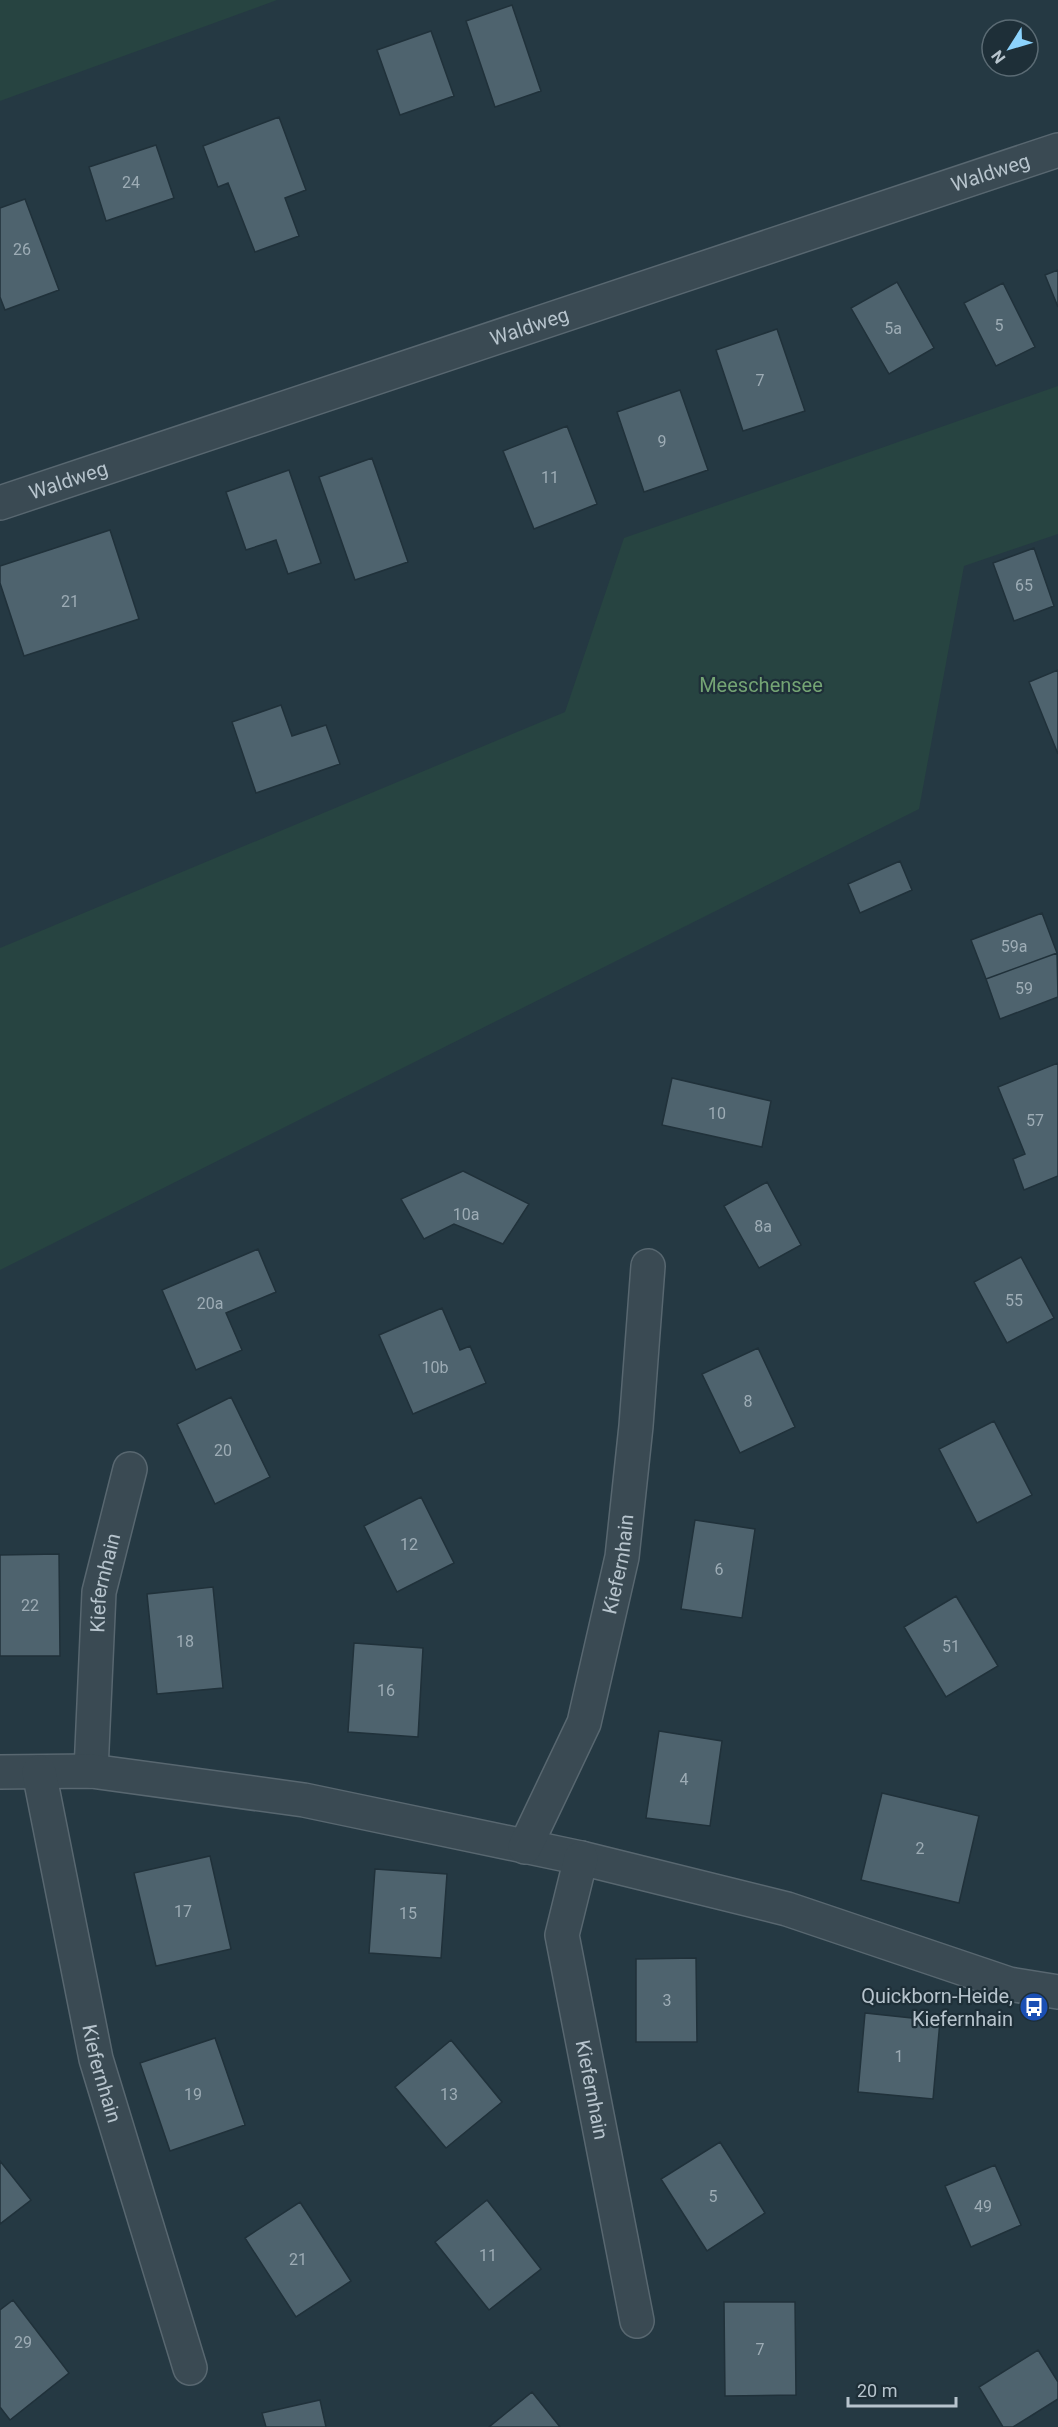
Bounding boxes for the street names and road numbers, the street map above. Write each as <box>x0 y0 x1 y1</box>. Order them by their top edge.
street label: Waldweg <box>948 148 1033 197</box>
street label: Waldweg <box>487 302 572 351</box>
street label: Waldweg <box>26 456 111 504</box>
street label: Kiefernhain <box>597 1513 638 1616</box>
street label: Kiefernhain <box>85 1531 125 1633</box>
street label: Kiefernhain <box>77 2022 127 2126</box>
street label: Kiefernhain <box>571 2038 613 2142</box>

